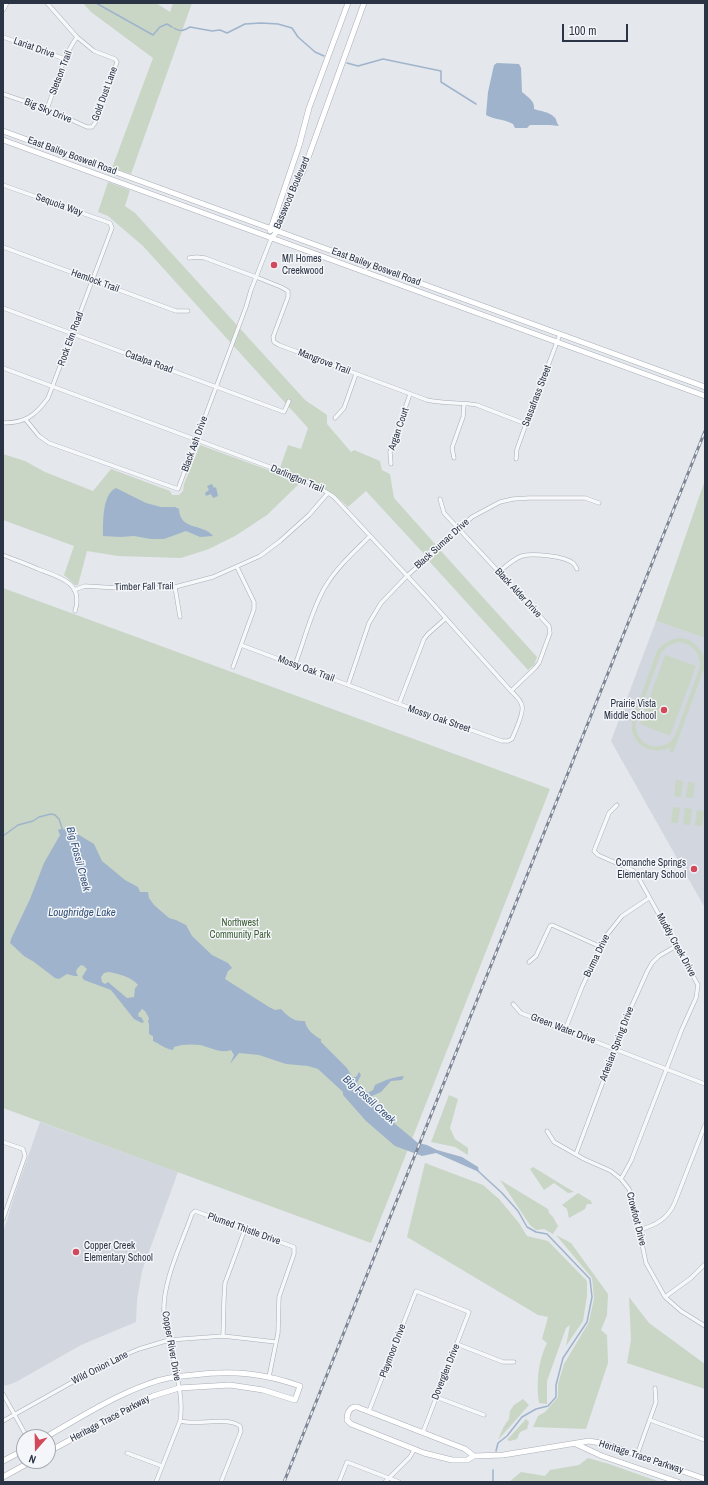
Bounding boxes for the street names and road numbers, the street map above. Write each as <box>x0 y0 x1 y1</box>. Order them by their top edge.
street label: Lariat Drive <box>12 35 56 61</box>
street label: Stetson Trail <box>47 49 75 97</box>
street label: Gold Dust Lane <box>90 65 120 123</box>
street label: Big Sky Drive <box>23 96 73 126</box>
street label: East Bailey Boswell Road <box>26 134 118 178</box>
street label: Basswood Boulevard <box>271 155 313 231</box>
street label: Sequoia Way <box>34 191 84 219</box>
street label: East Bailey Boswell Road <box>330 245 422 289</box>
street label: Hemlock Trail <box>69 267 121 295</box>
street label: Rock Elm Road <box>56 310 86 368</box>
street label: Mangrove Trail <box>296 347 352 377</box>
street label: Catalpa Road <box>123 348 175 376</box>
street label: Sassafrass Street <box>520 364 554 428</box>
street label: Argan Court <box>386 406 412 452</box>
street label: Black Ash Drive <box>179 415 211 473</box>
street label: Darlington Trail <box>269 462 325 496</box>
street label: Black Sumac Drive <box>412 516 472 572</box>
street label: Black Alder Drive <box>492 566 544 620</box>
street label: Timber Fall Trail <box>114 580 174 594</box>
street label: Mossy Oak Trail <box>276 653 336 685</box>
street label: Mossy Oak Street <box>406 703 472 735</box>
street label: Muddy Creek Drive <box>654 911 698 979</box>
street label: Burma Drive <box>582 933 612 979</box>
street label: Artesian Spring Drive <box>597 1005 637 1083</box>
street label: Green Water Drive <box>529 1011 597 1047</box>
street label: Crowfoot Drive <box>624 1191 648 1247</box>
street label: Plumed Thistle Drive <box>206 1210 282 1248</box>
street label: Copper River Drive <box>159 1310 183 1382</box>
street label: Playmoor Drive <box>377 1322 409 1380</box>
street label: Doverglen Drive <box>429 1342 463 1402</box>
street label: Wild Onion Lane <box>70 1349 130 1387</box>
street label: Heritage Trace Parkway <box>68 1393 152 1445</box>
street label: Heritage Trace Parkway <box>597 1438 685 1476</box>

